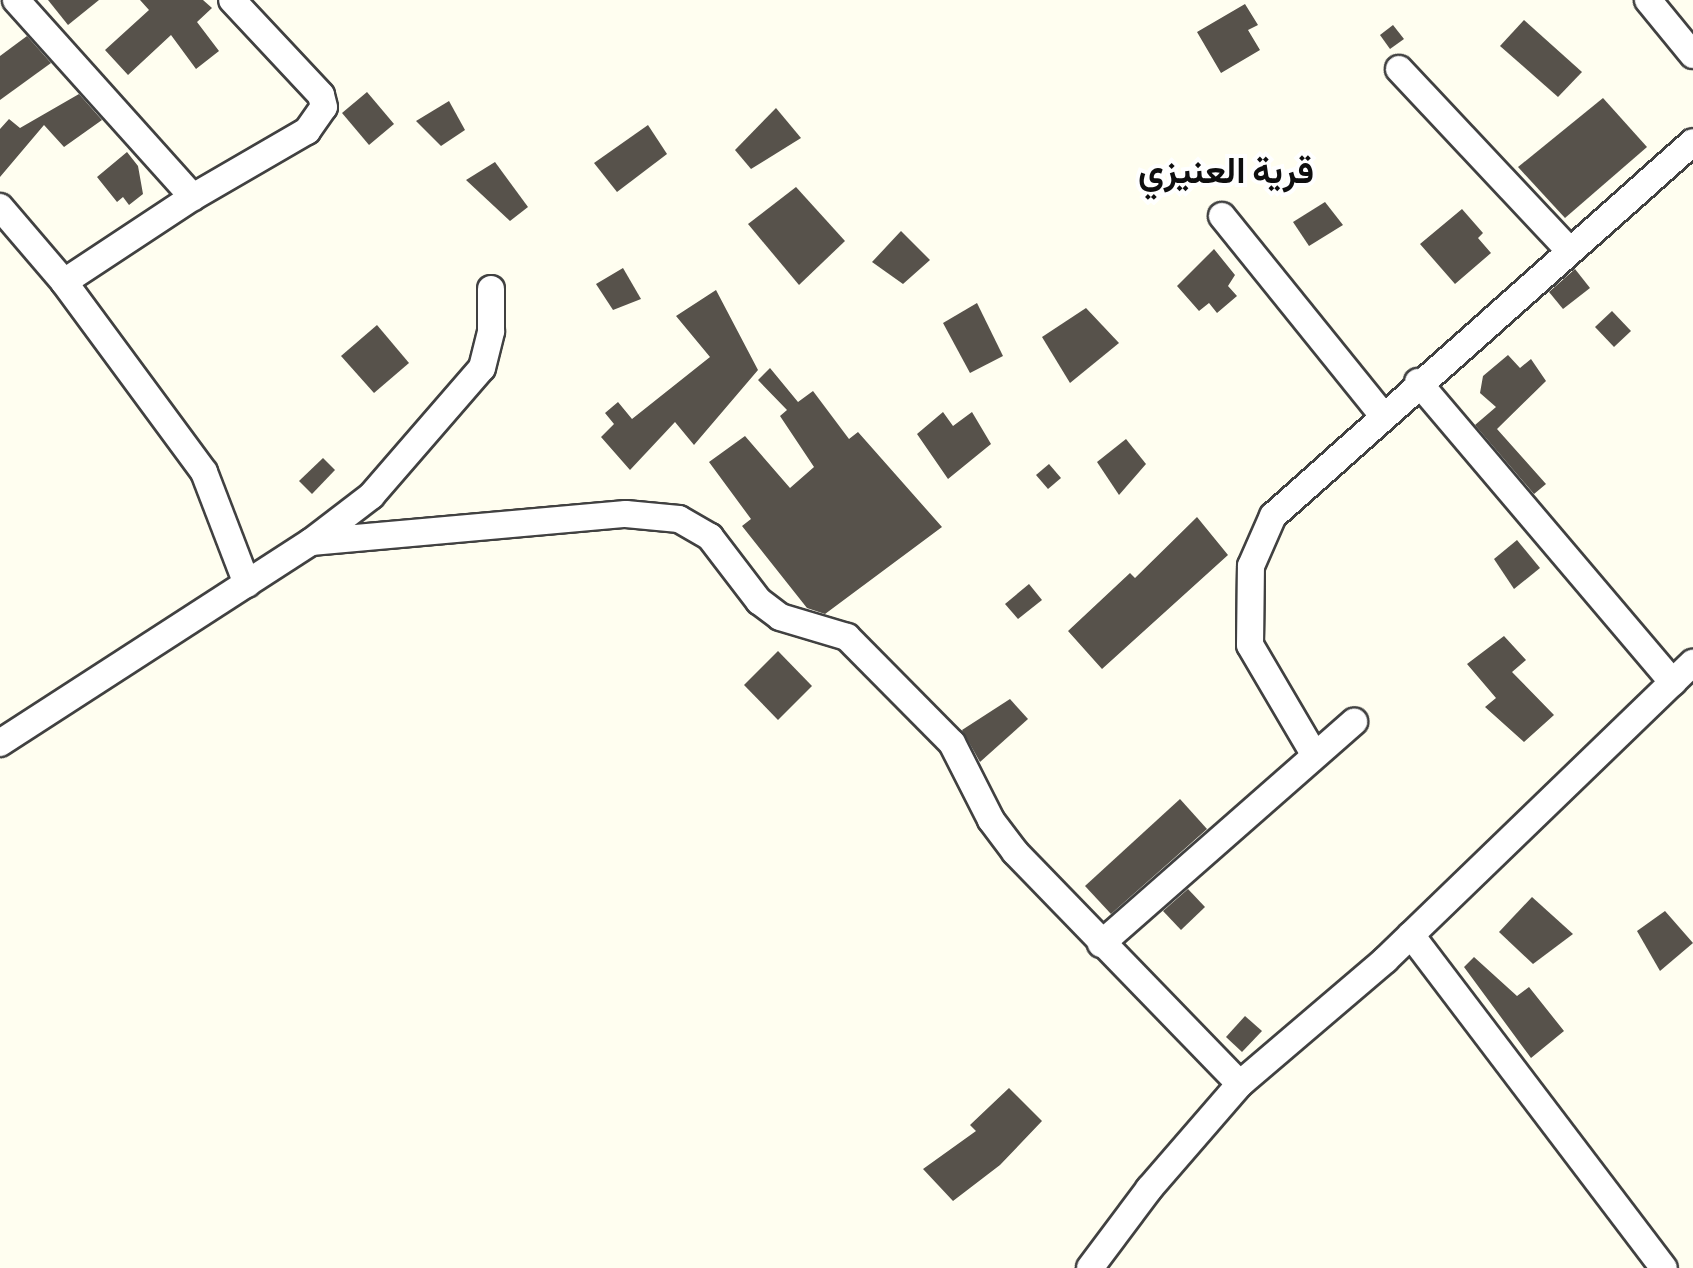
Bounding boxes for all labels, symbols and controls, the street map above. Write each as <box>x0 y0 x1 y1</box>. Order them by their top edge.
district label: قرية العنيزي <box>1138 149 1314 193</box>

